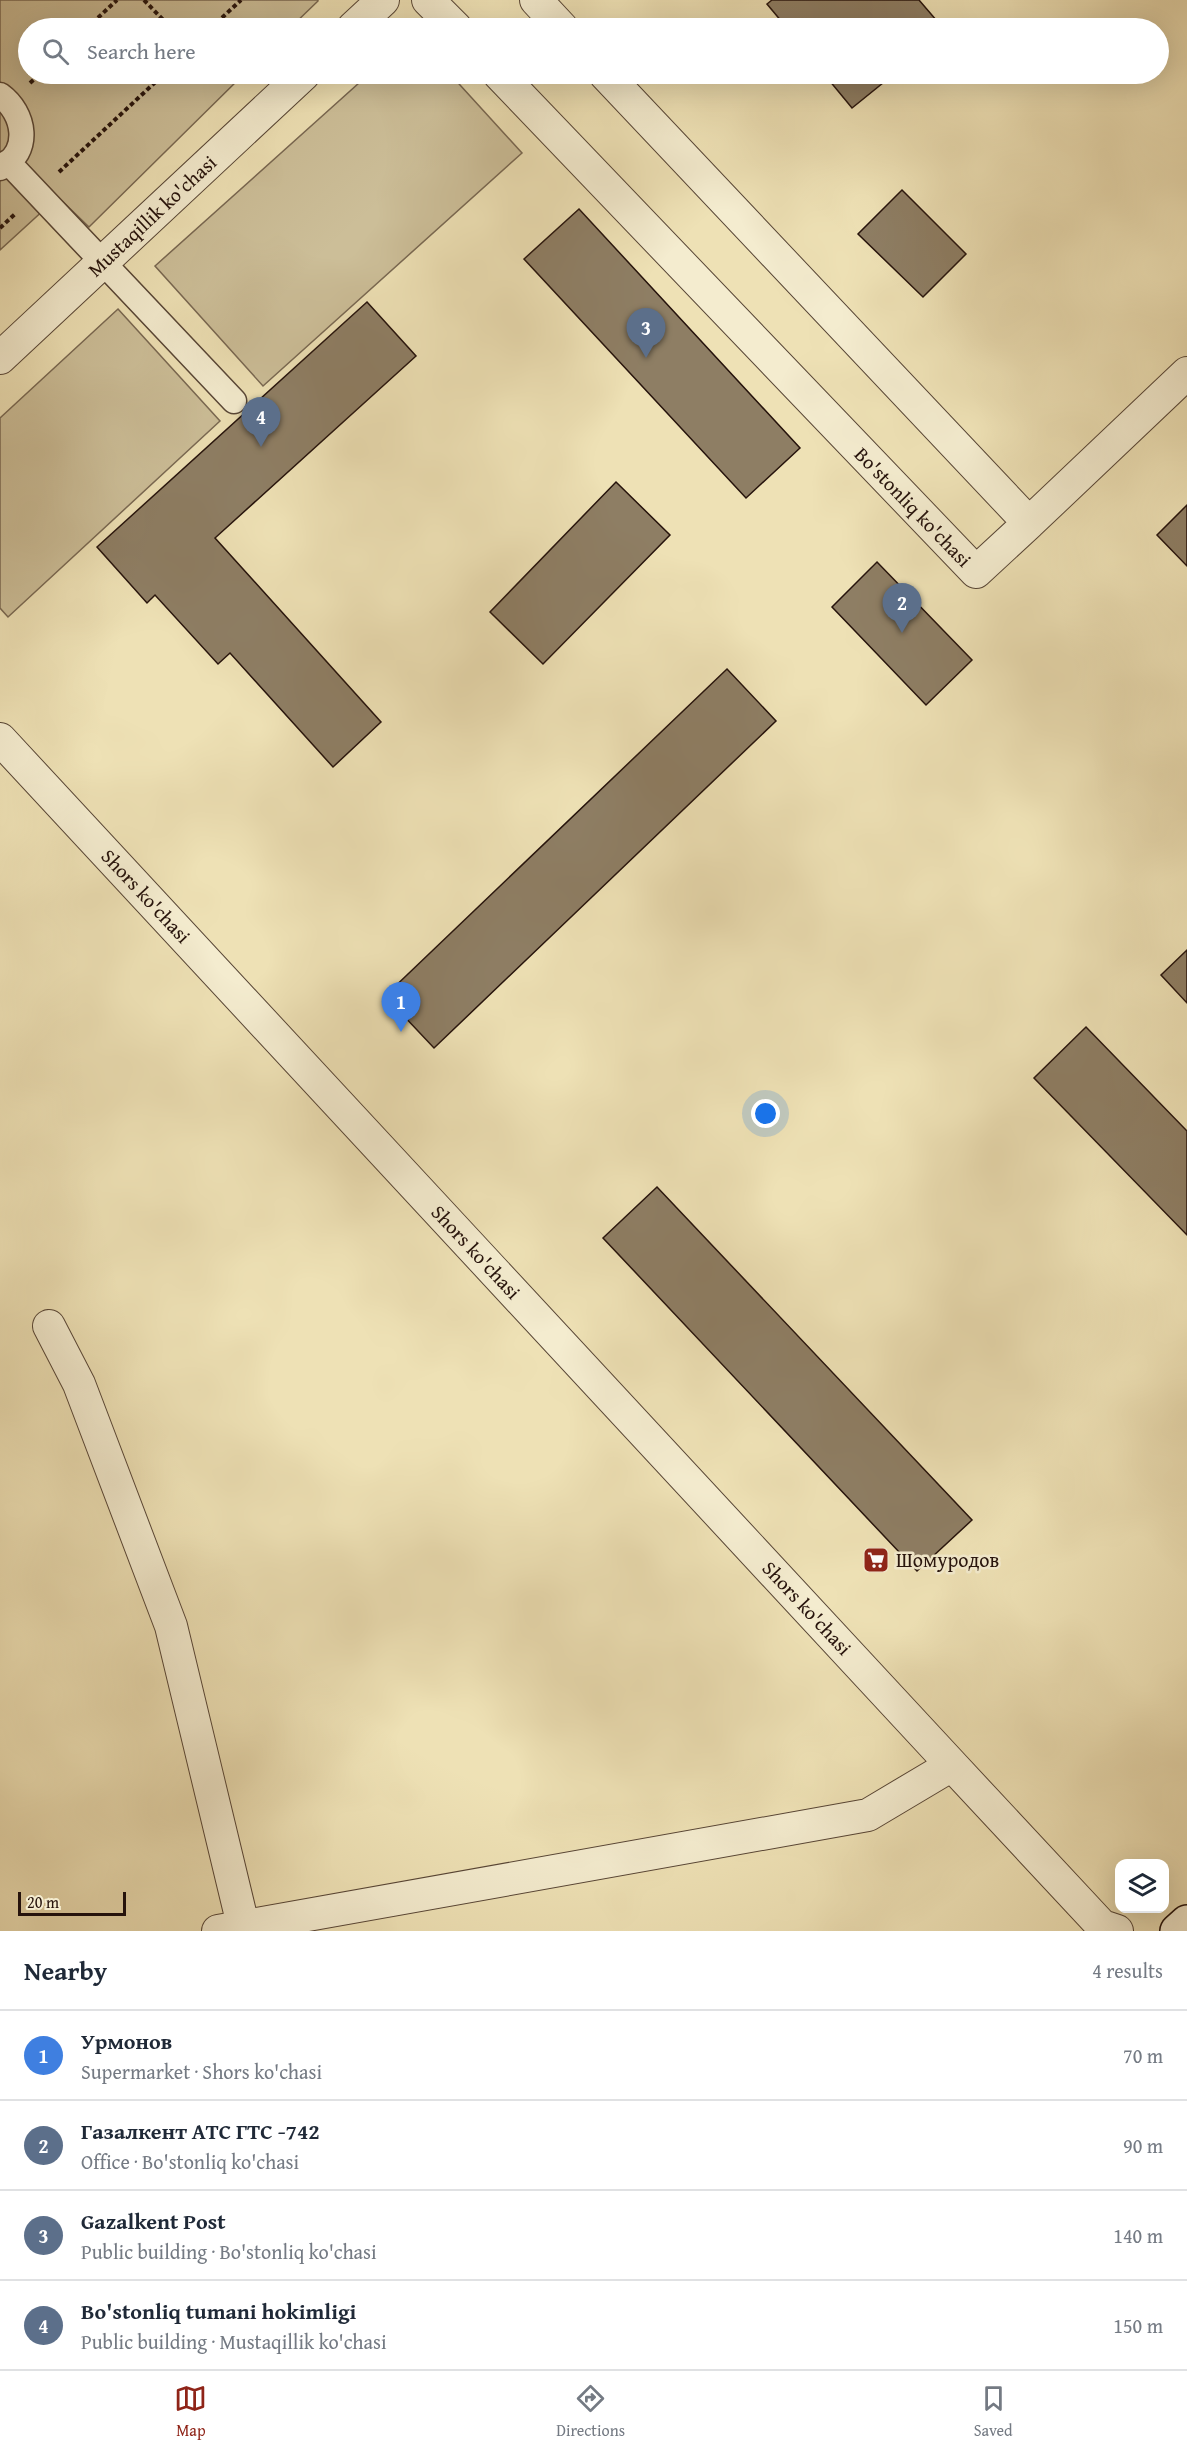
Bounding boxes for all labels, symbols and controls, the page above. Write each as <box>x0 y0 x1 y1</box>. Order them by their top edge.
search box <box>18 18 1169 84</box>
icon: search <box>39 35 72 68</box>
text: Search here <box>87 35 196 67</box>
street label: Mustaqillik ko'chasi <box>81 148 223 283</box>
pin: 3 <box>626 308 666 358</box>
pin: 4 <box>242 398 280 447</box>
street label: Bo'stonliq ko'chasi <box>848 440 979 574</box>
pin: 2 <box>882 584 922 633</box>
street label: Shors ko'chasi <box>95 842 198 950</box>
pin: 1 <box>382 982 420 1032</box>
your location <box>751 1099 780 1128</box>
street label: Shors ko'chasi <box>425 1198 528 1306</box>
supermarket icon: Шомуродов <box>861 1545 891 1575</box>
place label: Шомуродов <box>896 1545 999 1574</box>
street label: Shors ko'chasi <box>756 1554 859 1662</box>
map controls <box>1115 1859 1169 1913</box>
button: layers <box>1115 1859 1169 1913</box>
scale bar <box>18 1889 126 1916</box>
text: 20 m <box>27 1890 59 1914</box>
text: Nearby <box>24 1951 107 1990</box>
text: 4 results <box>1092 1956 1163 1985</box>
text: Урмонов <box>81 2025 172 2057</box>
text: 1 <box>38 2041 49 2070</box>
text: 70 m <box>1123 2041 1163 2070</box>
text: Supermarket · Shors ko'chasi <box>81 2057 322 2086</box>
text: Газалкент АТС ГТС -742 <box>81 2115 320 2147</box>
text: 2 <box>38 2131 49 2160</box>
text: 90 m <box>1123 2131 1163 2160</box>
text: Office · Bo'stonliq ko'chasi <box>81 2147 299 2176</box>
text: Gazalkent Post <box>81 2205 226 2237</box>
text: 3 <box>38 2221 49 2250</box>
text: 140 m <box>1113 2221 1163 2250</box>
text: Public building · Bo'stonliq ko'chasi <box>81 2237 377 2266</box>
text: Bo'stonliq tumani hokimligi <box>81 2295 356 2327</box>
text: 4 <box>38 2311 49 2340</box>
text: 150 m <box>1113 2311 1163 2340</box>
text: Public building · Mustaqillik ko'chasi <box>81 2327 387 2356</box>
tab: Map <box>174 2382 207 2442</box>
tab: Directions <box>556 2382 625 2442</box>
tab: Saved <box>974 2382 1013 2442</box>

